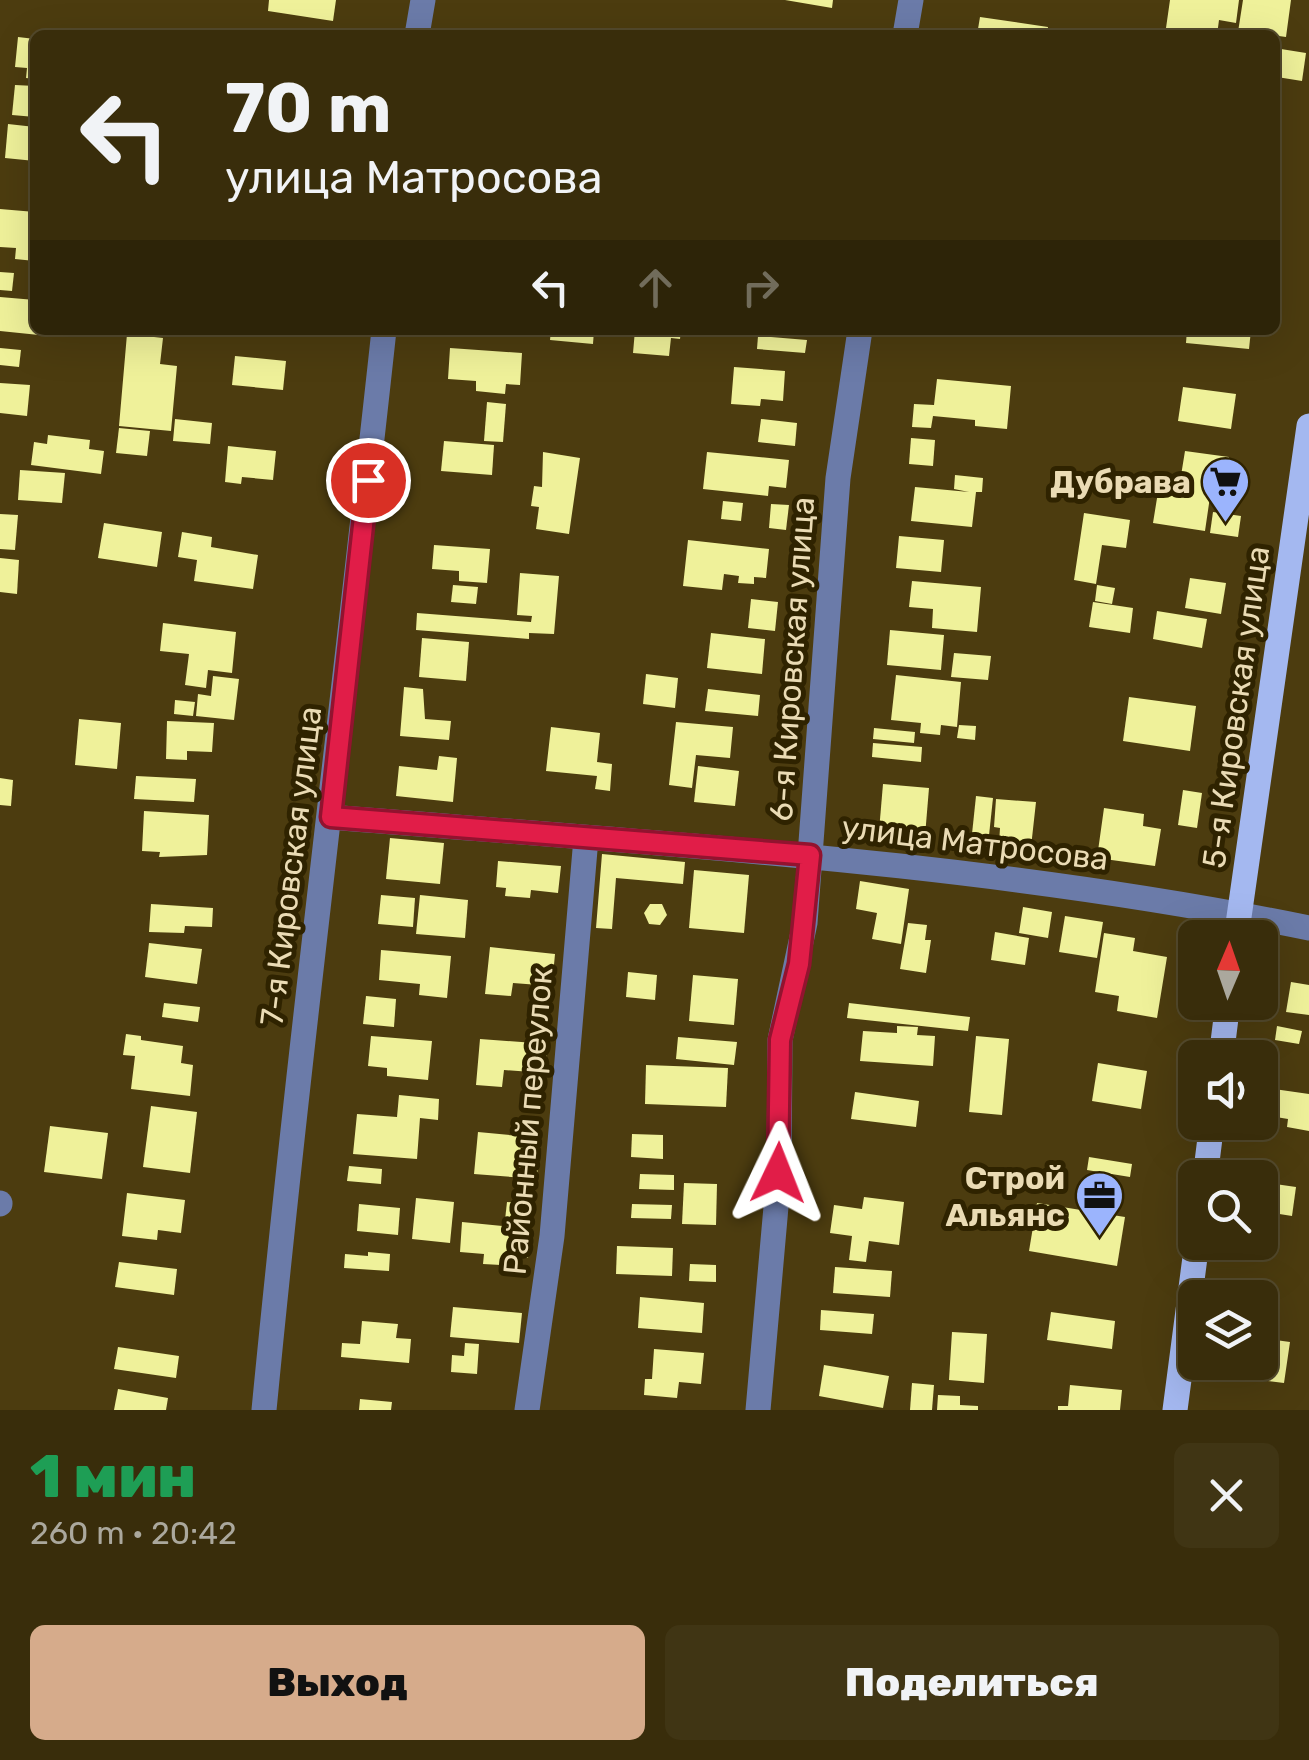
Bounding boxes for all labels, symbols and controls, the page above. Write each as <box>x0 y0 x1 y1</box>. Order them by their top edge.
text: 70 m <box>225 67 392 150</box>
icon: left <box>60 70 190 200</box>
text: улица Матросова <box>225 151 602 204</box>
icon: left <box>523 260 578 315</box>
icon: ahead <box>628 260 683 315</box>
icon: right <box>733 260 788 315</box>
pin <box>326 438 411 523</box>
icon: arrive <box>341 453 396 508</box>
supermarket icon: Дубрава <box>1200 456 1252 524</box>
place label: Дубрава <box>1050 463 1191 501</box>
street label: 6-я Кировская улица <box>762 495 822 823</box>
street label: 5-я Кировская улица <box>1195 543 1277 871</box>
street label: 7-я Кировская улица <box>253 704 329 1028</box>
street label: улица Матросова <box>839 808 1111 878</box>
north arrow <box>1178 920 1278 1020</box>
map controls <box>1178 920 1278 1380</box>
street label: Районный переулок <box>496 966 560 1276</box>
button: sound <box>1178 1040 1278 1140</box>
position arrow <box>726 1121 830 1225</box>
place label: Строй Альянс <box>946 1159 1065 1234</box>
button: search <box>1178 1160 1278 1260</box>
office icon: Строй Альянс <box>1074 1170 1126 1238</box>
button: layers <box>1178 1280 1278 1380</box>
text: 1 мин <box>30 1441 196 1512</box>
button: close <box>1174 1443 1279 1548</box>
text: 260 m · 20:42 <box>30 1514 237 1552</box>
button: Выход <box>30 1625 645 1740</box>
button: Поделиться <box>665 1625 1279 1740</box>

